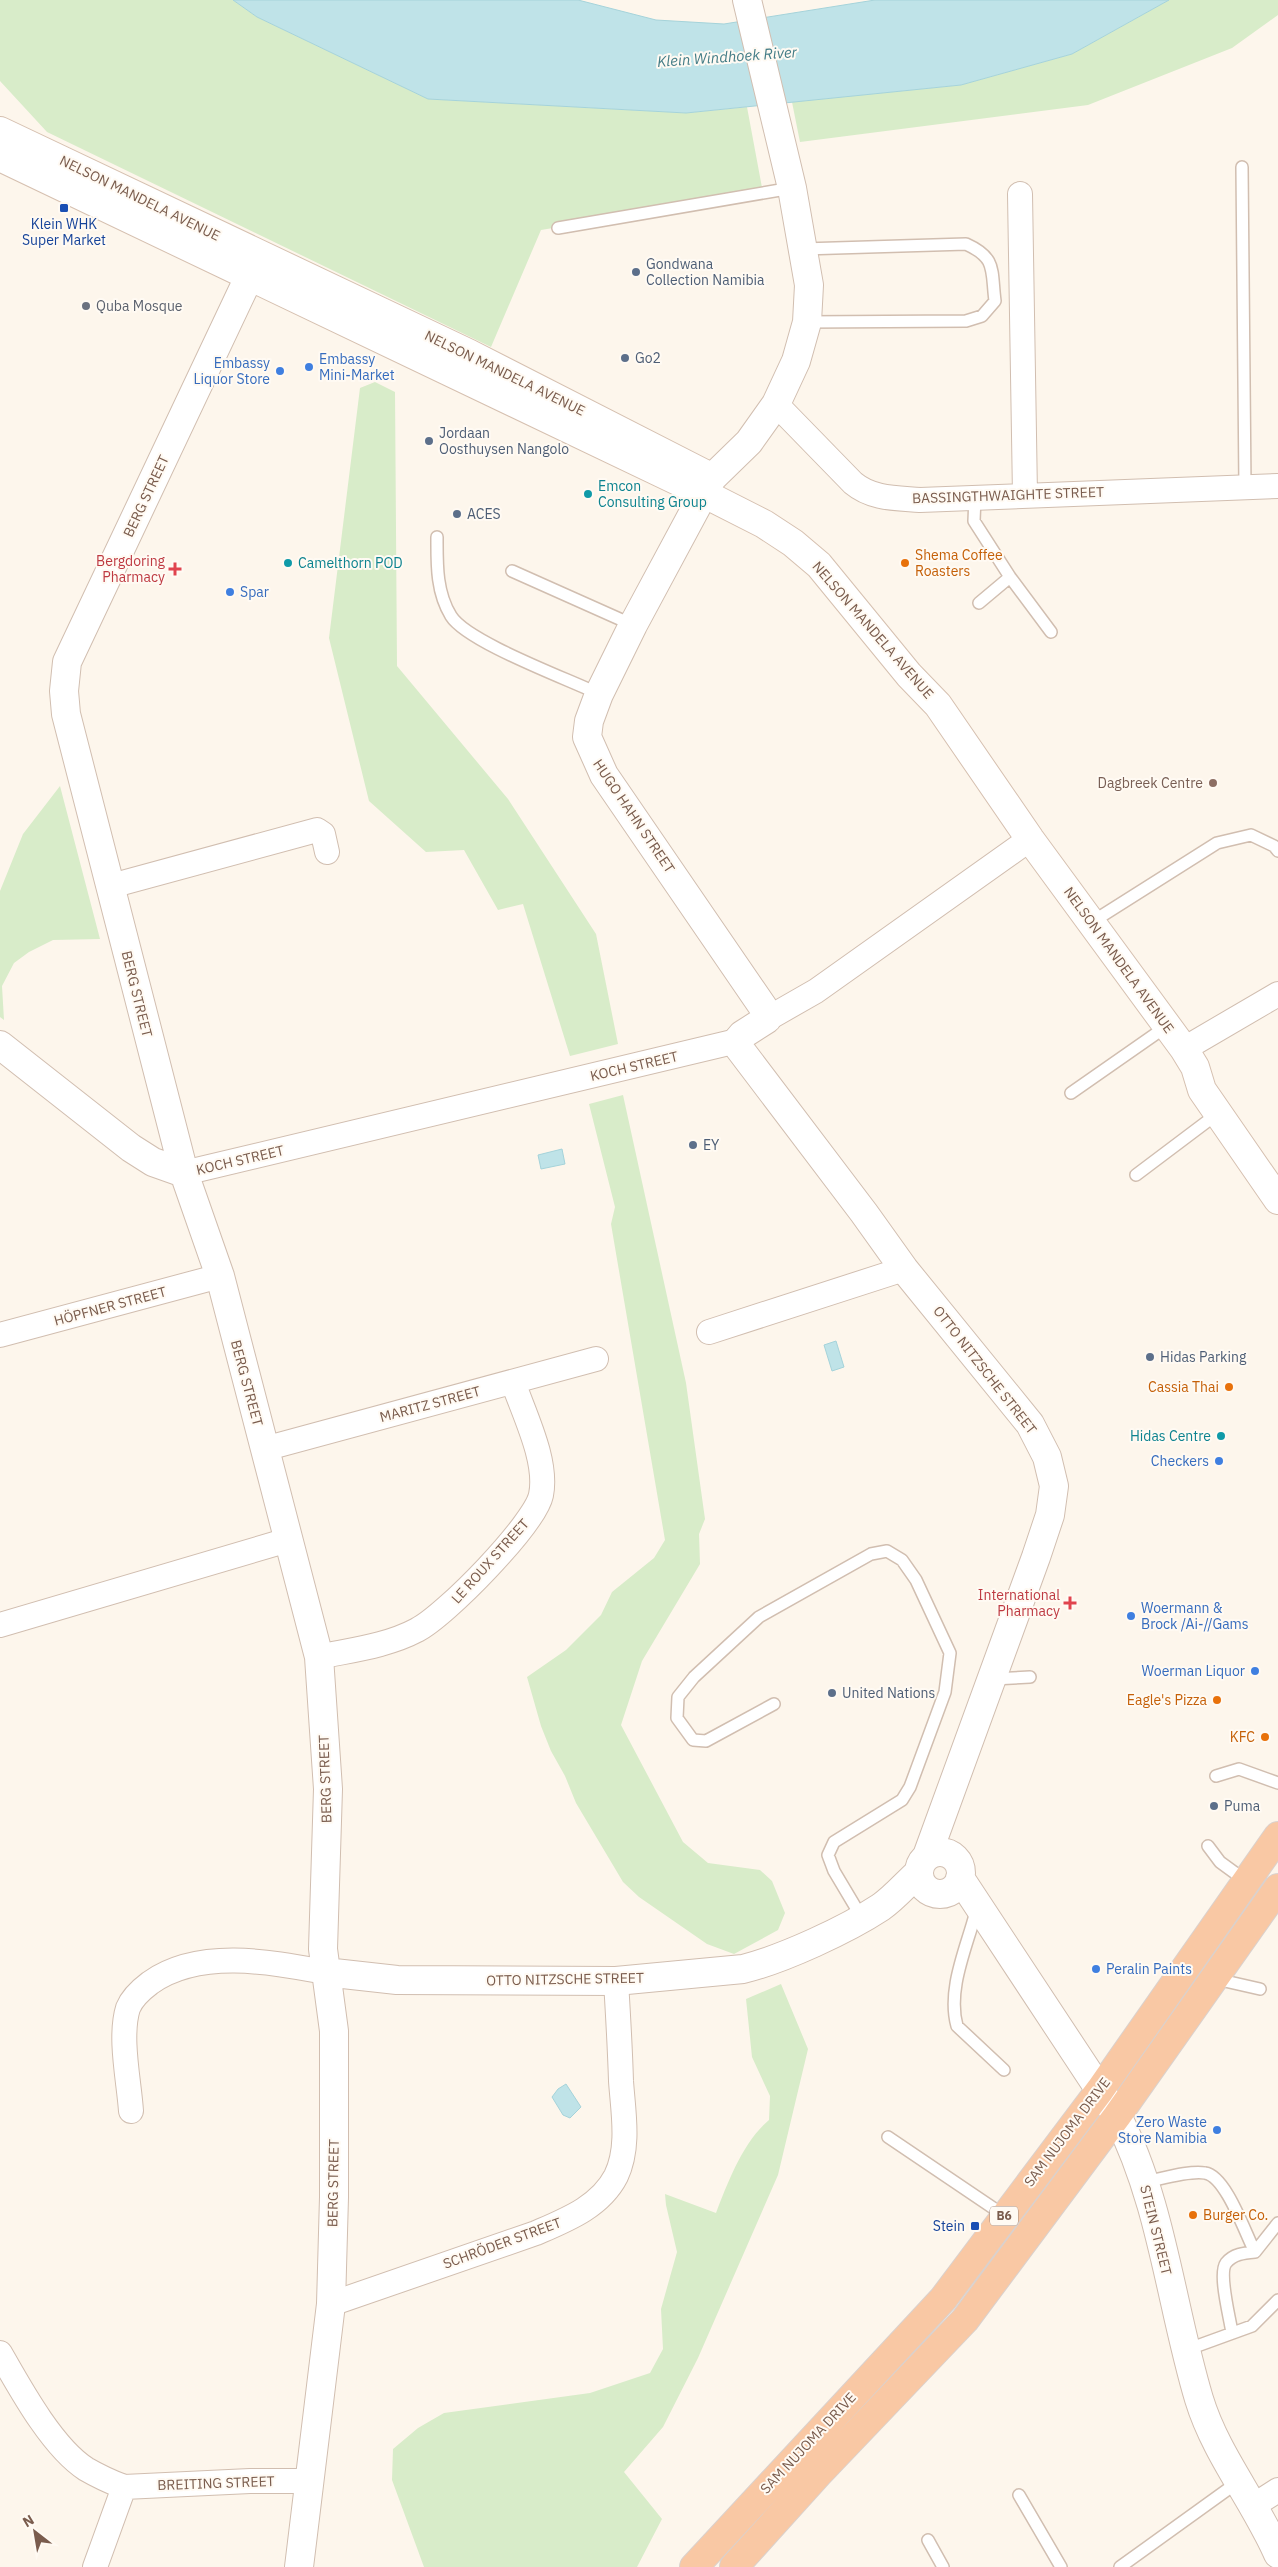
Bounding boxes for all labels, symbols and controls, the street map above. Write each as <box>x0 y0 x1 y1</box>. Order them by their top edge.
water label: Klein Windhoek River <box>656 42 798 71</box>
street label: NELSON MANDELA AVENUE <box>57 151 223 245</box>
marker: Klein WHK Super Market <box>58 202 70 214</box>
place label: Klein WHK Super Market <box>22 215 106 249</box>
place label: Gondwana Collection Namibia <box>646 255 765 289</box>
marker: Gondwana Collection Namibia <box>630 266 642 278</box>
place label: Quba Mosque <box>96 297 183 315</box>
marker: Quba Mosque <box>80 300 92 312</box>
street label: NELSON MANDELA AVENUE <box>422 326 588 420</box>
place label: Go2 <box>635 349 661 367</box>
place label: Embassy Mini-Market <box>319 350 395 384</box>
marker: Go2 <box>619 352 631 364</box>
place label: Embassy Liquor Store <box>194 354 270 388</box>
marker: Embassy Mini-Market <box>303 361 315 373</box>
marker: Embassy Liquor Store <box>274 365 286 377</box>
place label: Jordaan Oosthuysen Nangolo <box>439 424 569 458</box>
marker: Jordaan Oosthuysen Nangolo <box>423 435 435 447</box>
street label: BERG STREET <box>119 452 173 540</box>
place label: Emcon Consulting Group <box>598 477 707 511</box>
street label: BASSINGTHWAIGHTE STREET <box>912 483 1104 507</box>
marker: Emcon Consulting Group <box>582 488 594 500</box>
place label: ACES <box>467 505 501 523</box>
marker: ACES <box>451 508 463 520</box>
place label: Shema Coffee Roasters <box>915 546 1003 580</box>
place label: Bergdoring Pharmacy <box>96 552 166 586</box>
place label: Camelthorn POD <box>298 554 403 572</box>
marker: Camelthorn POD <box>282 557 294 569</box>
marker: Shema Coffee Roasters <box>899 557 911 569</box>
street label: NELSON MANDELA AVENUE <box>808 558 938 702</box>
marker: Bergdoring Pharmacy <box>169 563 181 575</box>
place label: Spar <box>240 583 269 601</box>
marker: Spar <box>224 586 236 598</box>
street label: HUGO HAHN STREET <box>589 756 679 876</box>
place label: Dagbreek Centre <box>1097 774 1203 792</box>
marker: Dagbreek Centre <box>1207 777 1219 789</box>
street label: NELSON MANDELA AVENUE <box>1060 883 1178 1037</box>
street label: BERG STREET <box>118 949 156 1039</box>
street label: KOCH STREET <box>588 1047 680 1085</box>
place label: EY <box>703 1136 720 1154</box>
marker: EY <box>687 1139 699 1151</box>
street label: KOCH STREET <box>194 1141 286 1179</box>
street label: HÖPFNER STREET <box>52 1282 168 1330</box>
street label: OTTO NITZSCHE STREET <box>929 1302 1041 1438</box>
street label: BERG STREET <box>227 1338 267 1428</box>
place label: Hidas Parking <box>1160 1348 1247 1366</box>
marker: Hidas Parking <box>1144 1351 1156 1363</box>
place label: Cassia Thai <box>1148 1378 1219 1396</box>
marker: Cassia Thai <box>1223 1381 1235 1393</box>
street label: MARITZ STREET <box>378 1382 482 1426</box>
place label: Hidas Centre <box>1130 1427 1211 1445</box>
marker: Hidas Centre <box>1215 1430 1227 1442</box>
place label: Checkers <box>1151 1452 1209 1470</box>
marker: Checkers <box>1213 1455 1225 1467</box>
street label: LE ROUX STREET <box>447 1515 533 1607</box>
place label: International Pharmacy <box>978 1586 1060 1620</box>
marker: International Pharmacy <box>1064 1597 1076 1609</box>
place label: Woermann & Brock /Ai-//Gams <box>1141 1599 1249 1633</box>
marker: Woermann & Brock /Ai-//Gams <box>1125 1610 1137 1622</box>
place label: Woerman Liquor <box>1142 1662 1245 1680</box>
marker: Woerman Liquor <box>1249 1665 1261 1677</box>
place label: United Nations <box>842 1684 935 1702</box>
marker: United Nations <box>826 1687 838 1699</box>
place label: Eagle's Pizza <box>1127 1691 1208 1709</box>
marker: Eagle's Pizza <box>1211 1694 1223 1706</box>
place label: KFC <box>1230 1728 1255 1746</box>
marker: KFC <box>1259 1731 1271 1743</box>
street label: BERG STREET <box>314 1735 336 1823</box>
place label: Puma <box>1224 1797 1261 1815</box>
marker: Puma <box>1208 1800 1220 1812</box>
place label: Peralin Paints <box>1106 1960 1192 1978</box>
marker: Peralin Paints <box>1090 1963 1102 1975</box>
street label: OTTO NITZSCHE STREET <box>486 1969 644 1989</box>
street label: SAM NUJOMA DRIVE <box>1020 2074 1114 2190</box>
place label: Zero Waste Store Namibia <box>1118 2113 1208 2147</box>
marker: Zero Waste Store Namibia <box>1211 2124 1223 2136</box>
street label: BERG STREET <box>323 2139 343 2227</box>
street label: STEIN STREET <box>1136 2183 1176 2277</box>
road number: B6 <box>990 2206 1018 2226</box>
place label: Burger Co. <box>1203 2206 1268 2224</box>
marker: Burger Co. <box>1187 2209 1199 2221</box>
street label: SCHRÖDER STREET <box>440 2213 564 2273</box>
place label: Stein <box>933 2217 965 2235</box>
marker: Stein <box>969 2220 981 2232</box>
street label: SAM NUJOMA DRIVE <box>756 2388 860 2498</box>
street label: BREITING STREET <box>157 2472 275 2494</box>
north arrow <box>10 2507 60 2557</box>
text: N <box>19 2511 37 2531</box>

